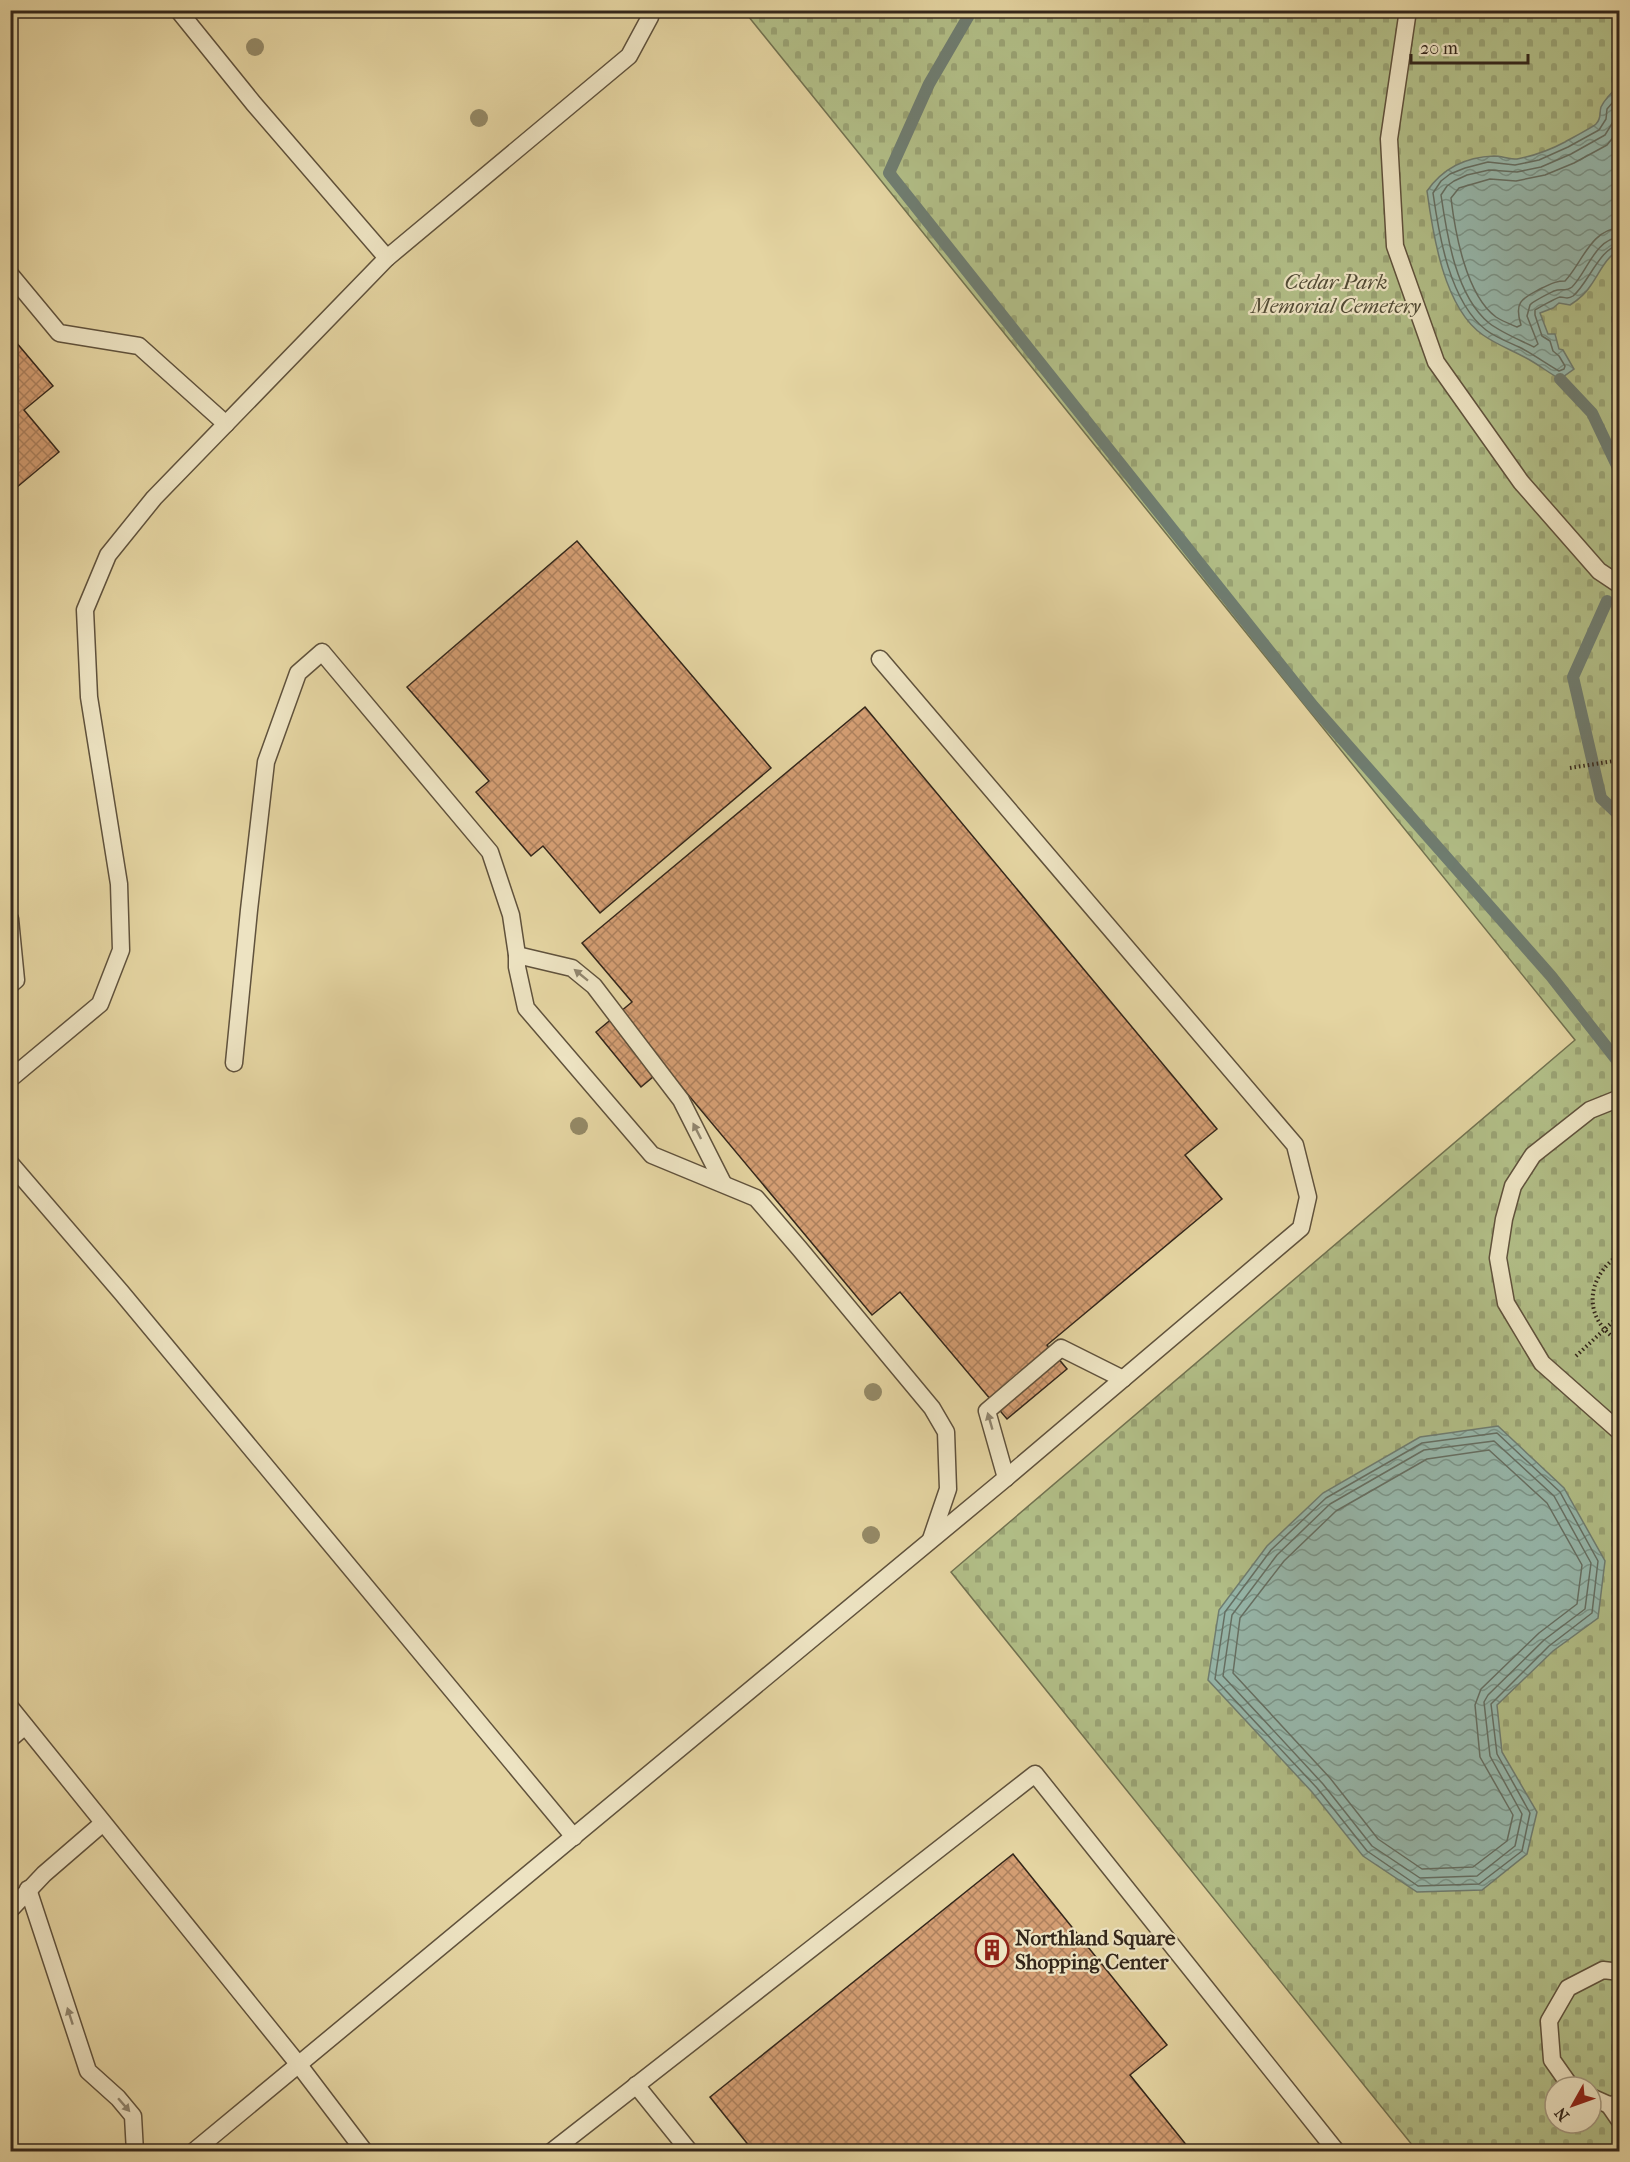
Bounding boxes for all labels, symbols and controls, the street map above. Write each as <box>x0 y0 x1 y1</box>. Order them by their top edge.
scale bar <box>1411 27 1528 65</box>
text: 20 m <box>1420 38 1458 59</box>
park label: Cedar Park Memorial Cemetery <box>1249 270 1422 318</box>
one-way arrow <box>573 969 589 982</box>
one-way arrow <box>692 1122 702 1139</box>
one-way arrow <box>985 1412 994 1430</box>
place label: Northland Square Shopping Center <box>1015 1926 1176 1974</box>
building icon: Northland Square Shopping Center <box>974 1932 1010 1968</box>
one-way arrow <box>64 2007 74 2025</box>
north arrow <box>1543 2075 1603 2135</box>
one-way arrow <box>117 2098 130 2113</box>
text: N <box>1550 2103 1573 2125</box>

